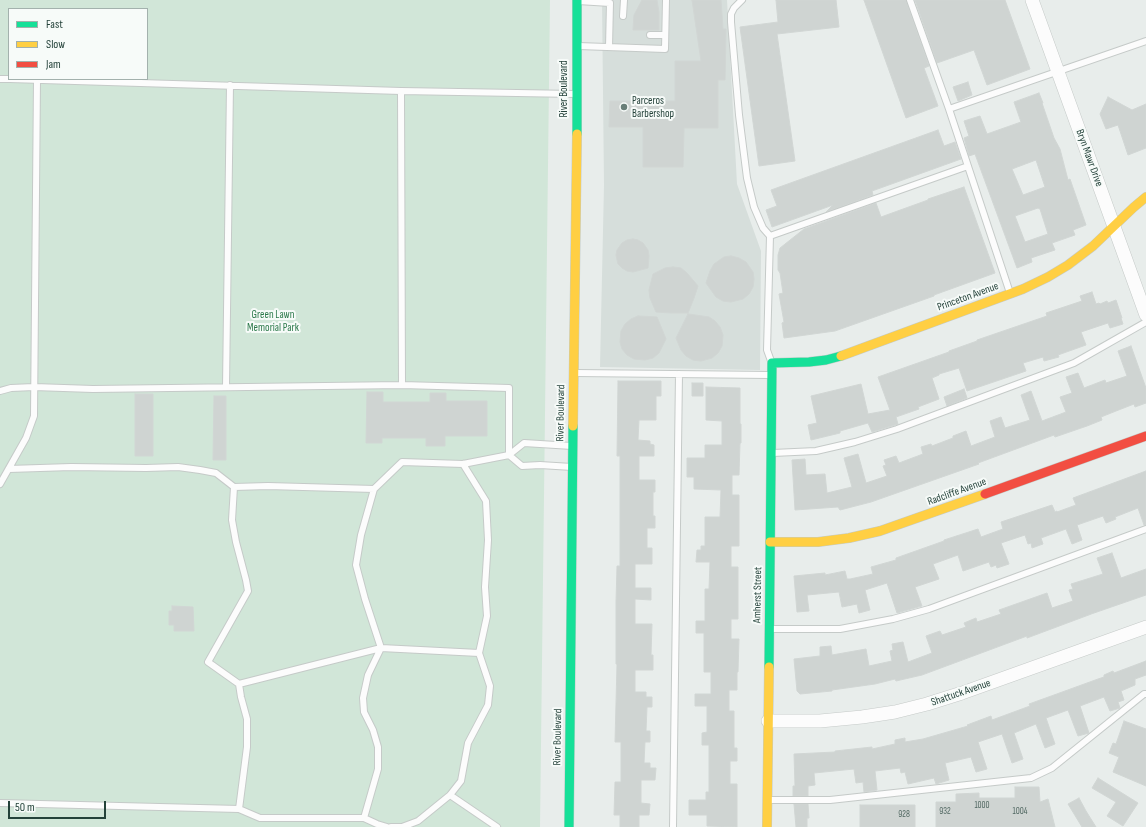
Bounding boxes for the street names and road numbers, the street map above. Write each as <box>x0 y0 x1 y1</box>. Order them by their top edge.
street label: River Boulevard <box>557 61 571 117</box>
street label: Bryn Mawr Drive <box>1073 128 1105 188</box>
street label: Princeton Avenue <box>935 280 1001 314</box>
street label: River Boulevard <box>554 384 568 442</box>
street label: Radcliffe Avenue <box>926 475 988 509</box>
street label: Amherst Street <box>751 567 765 623</box>
street label: Shattuck Avenue <box>929 677 993 709</box>
street label: River Boulevard <box>551 708 565 766</box>

